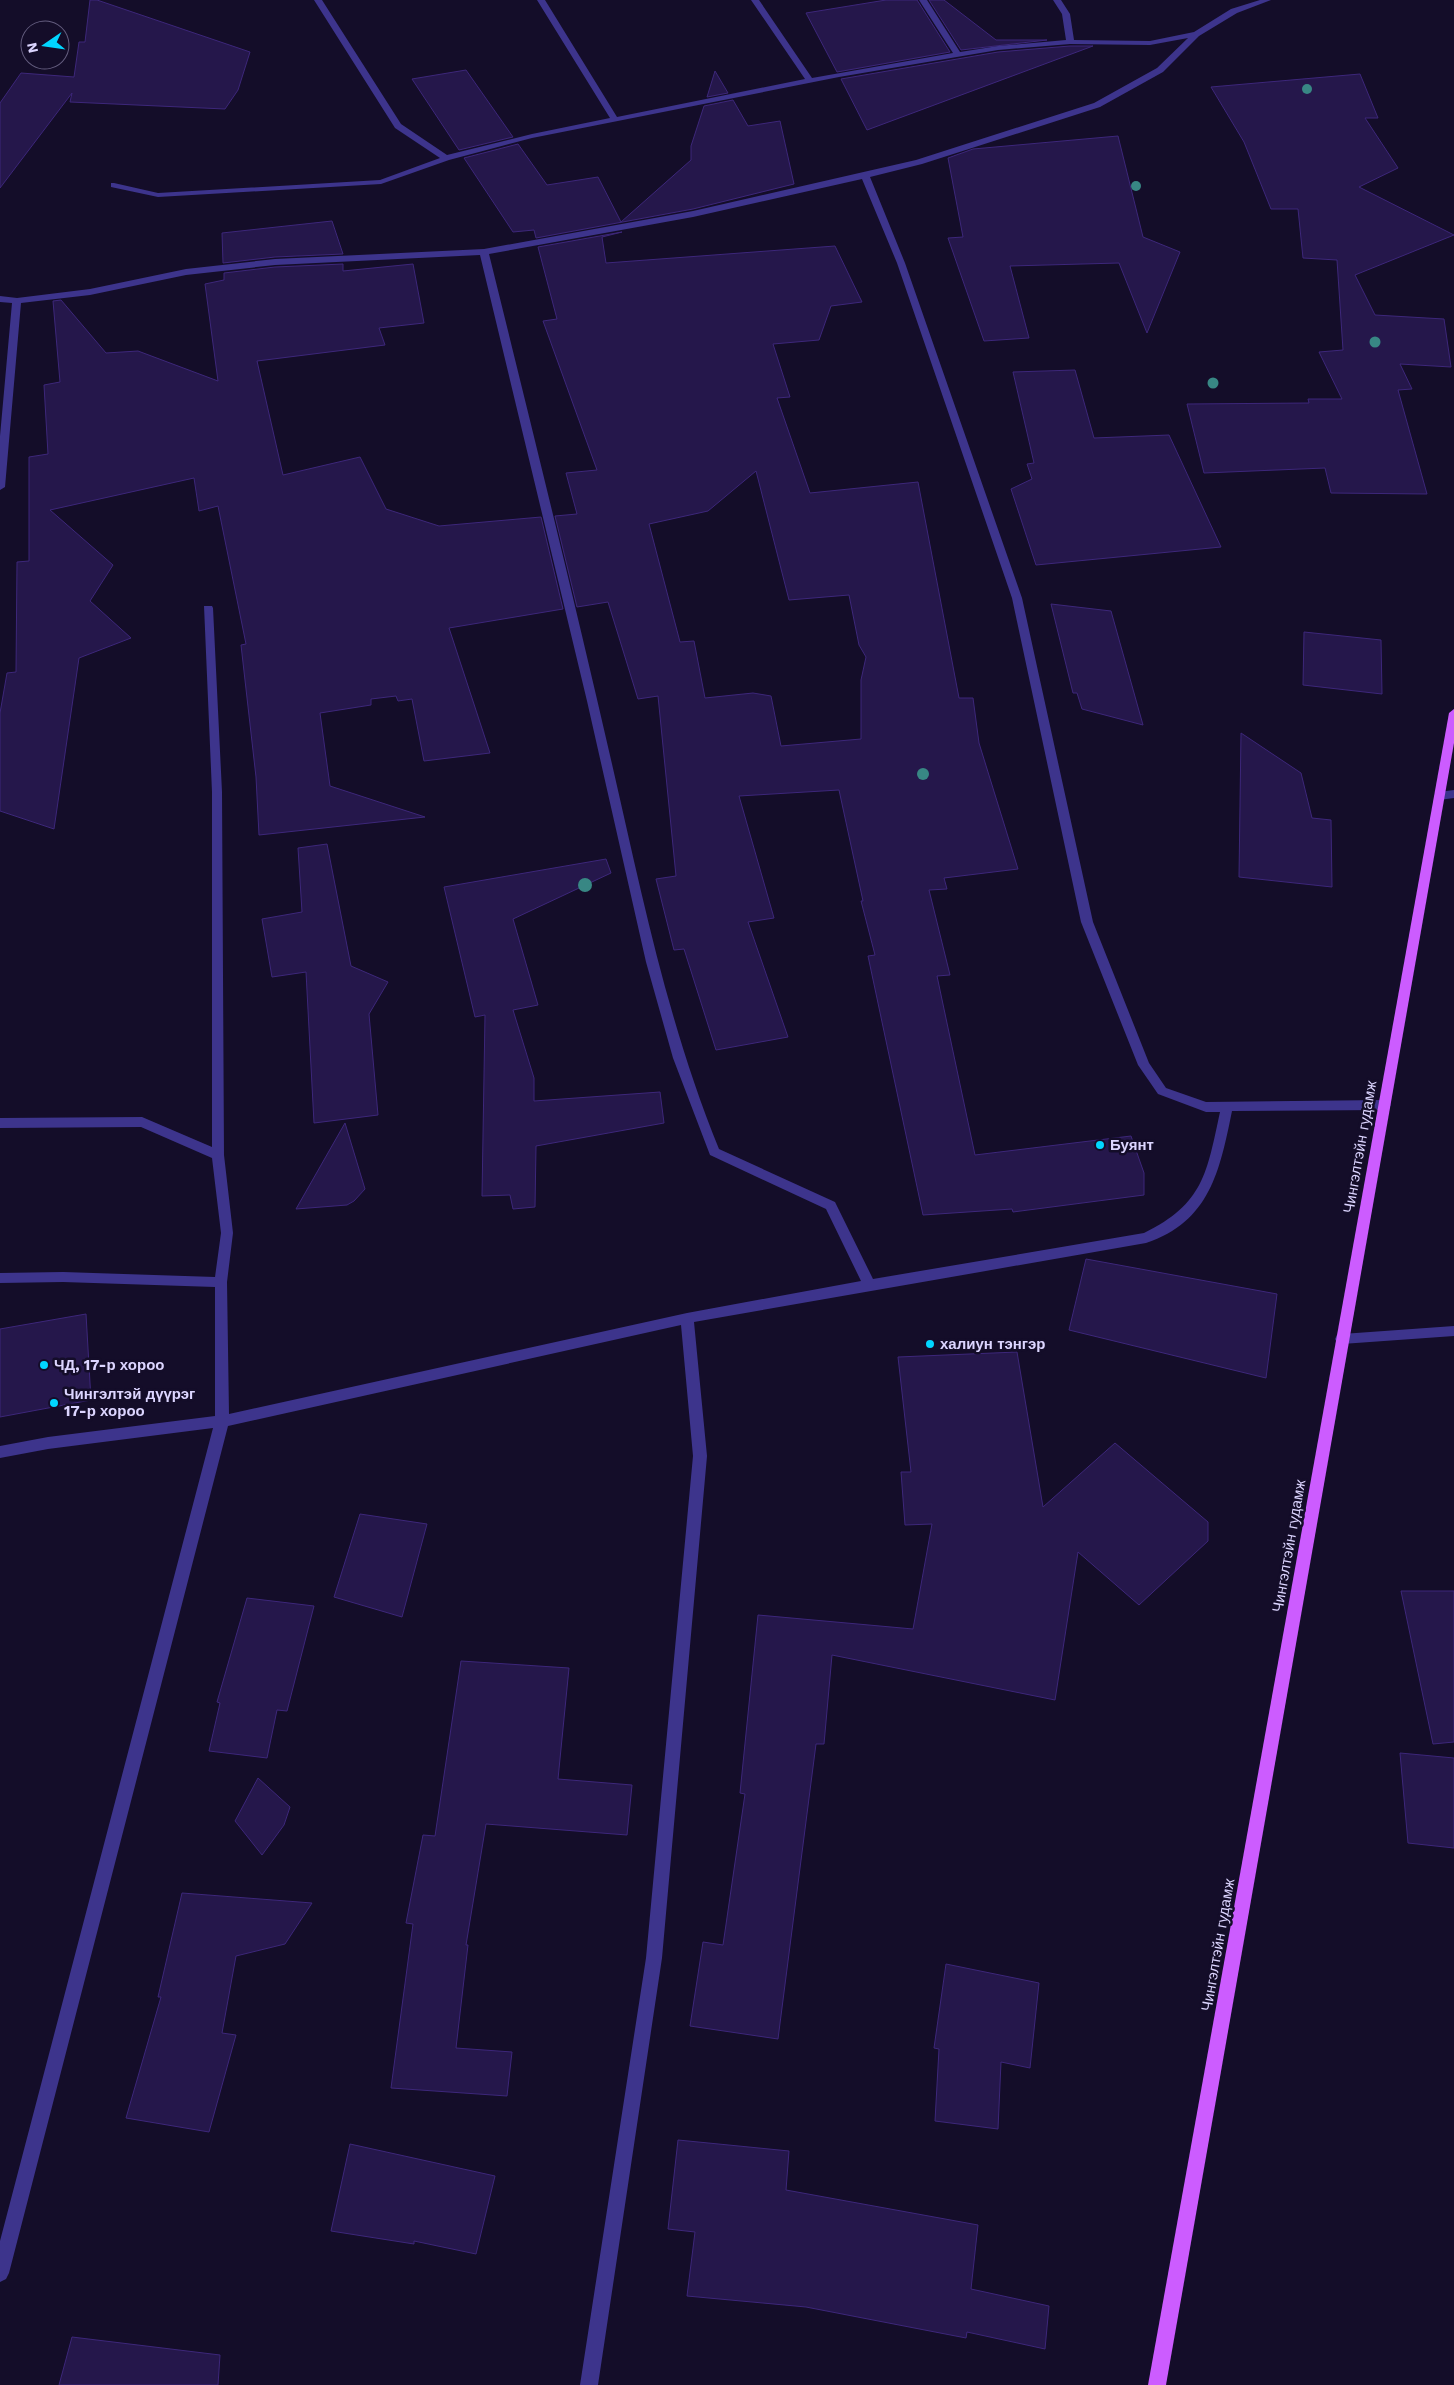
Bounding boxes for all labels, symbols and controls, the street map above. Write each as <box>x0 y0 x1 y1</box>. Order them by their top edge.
north arrow <box>20 20 70 70</box>
text: N <box>23 41 41 55</box>
street label: Чингэлтэйн гудамж <box>1339 1079 1381 1215</box>
place label: Буянт <box>1110 1136 1154 1154</box>
marker: Буянт <box>1094 1139 1106 1151</box>
place label: халиун тэнгэр <box>940 1335 1046 1353</box>
marker: халиун тэнгэр <box>924 1338 936 1350</box>
place label: ЧД, 17-р хороо <box>54 1356 164 1374</box>
marker: ЧД, 17-р хороо <box>38 1359 50 1371</box>
place label: Чингэлтэй дүүрэг 17-р хороо <box>64 1385 195 1420</box>
marker: Чингэлтэй дүүрэг 17-р хороо <box>48 1397 60 1409</box>
street label: Чингэлтэйн гудамж <box>1268 1478 1310 1614</box>
street label: Чингэлтэйн гудамж <box>1197 1877 1239 2013</box>

